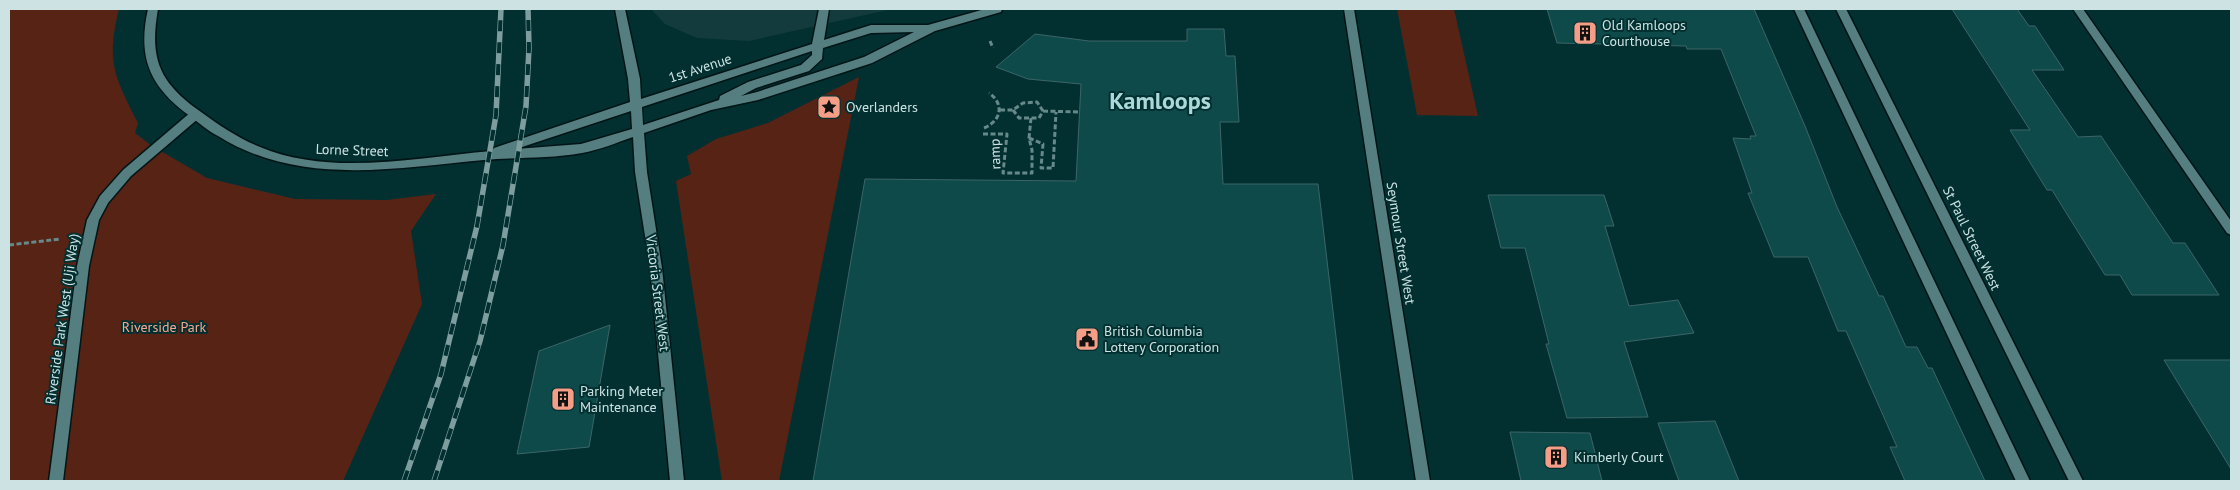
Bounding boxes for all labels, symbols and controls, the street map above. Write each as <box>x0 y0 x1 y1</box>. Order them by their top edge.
place label: Old Kamloops Courthouse <box>1602 16 1686 50</box>
building icon: Old Kamloops Courthouse <box>1572 20 1598 46</box>
street label: 1st Avenue <box>666 49 734 87</box>
district label: Kamloops <box>1109 85 1211 116</box>
place icon: Overlanders <box>816 94 842 120</box>
place label: Overlanders <box>846 98 918 116</box>
street label: ramp <box>985 138 1005 170</box>
street label: Lorne Street <box>315 140 389 160</box>
street label: Seymour Street West <box>1382 181 1420 306</box>
street label: St Paul Street West <box>1939 183 2005 293</box>
street label: Riverside Park West (Uji Way) <box>41 232 83 406</box>
street label: Victoria Street West <box>642 233 674 353</box>
park label: Riverside Park <box>122 318 206 336</box>
place label: British Columbia Lottery Corporation <box>1104 322 1219 356</box>
public building icon: British Columbia Lottery Corporation <box>1074 326 1100 352</box>
place label: Parking Meter Maintenance <box>580 382 663 416</box>
building icon: Parking Meter Maintenance <box>550 386 576 412</box>
building icon: Kimberly Court <box>1543 444 1569 470</box>
place label: Kimberly Court <box>1574 448 1664 466</box>

